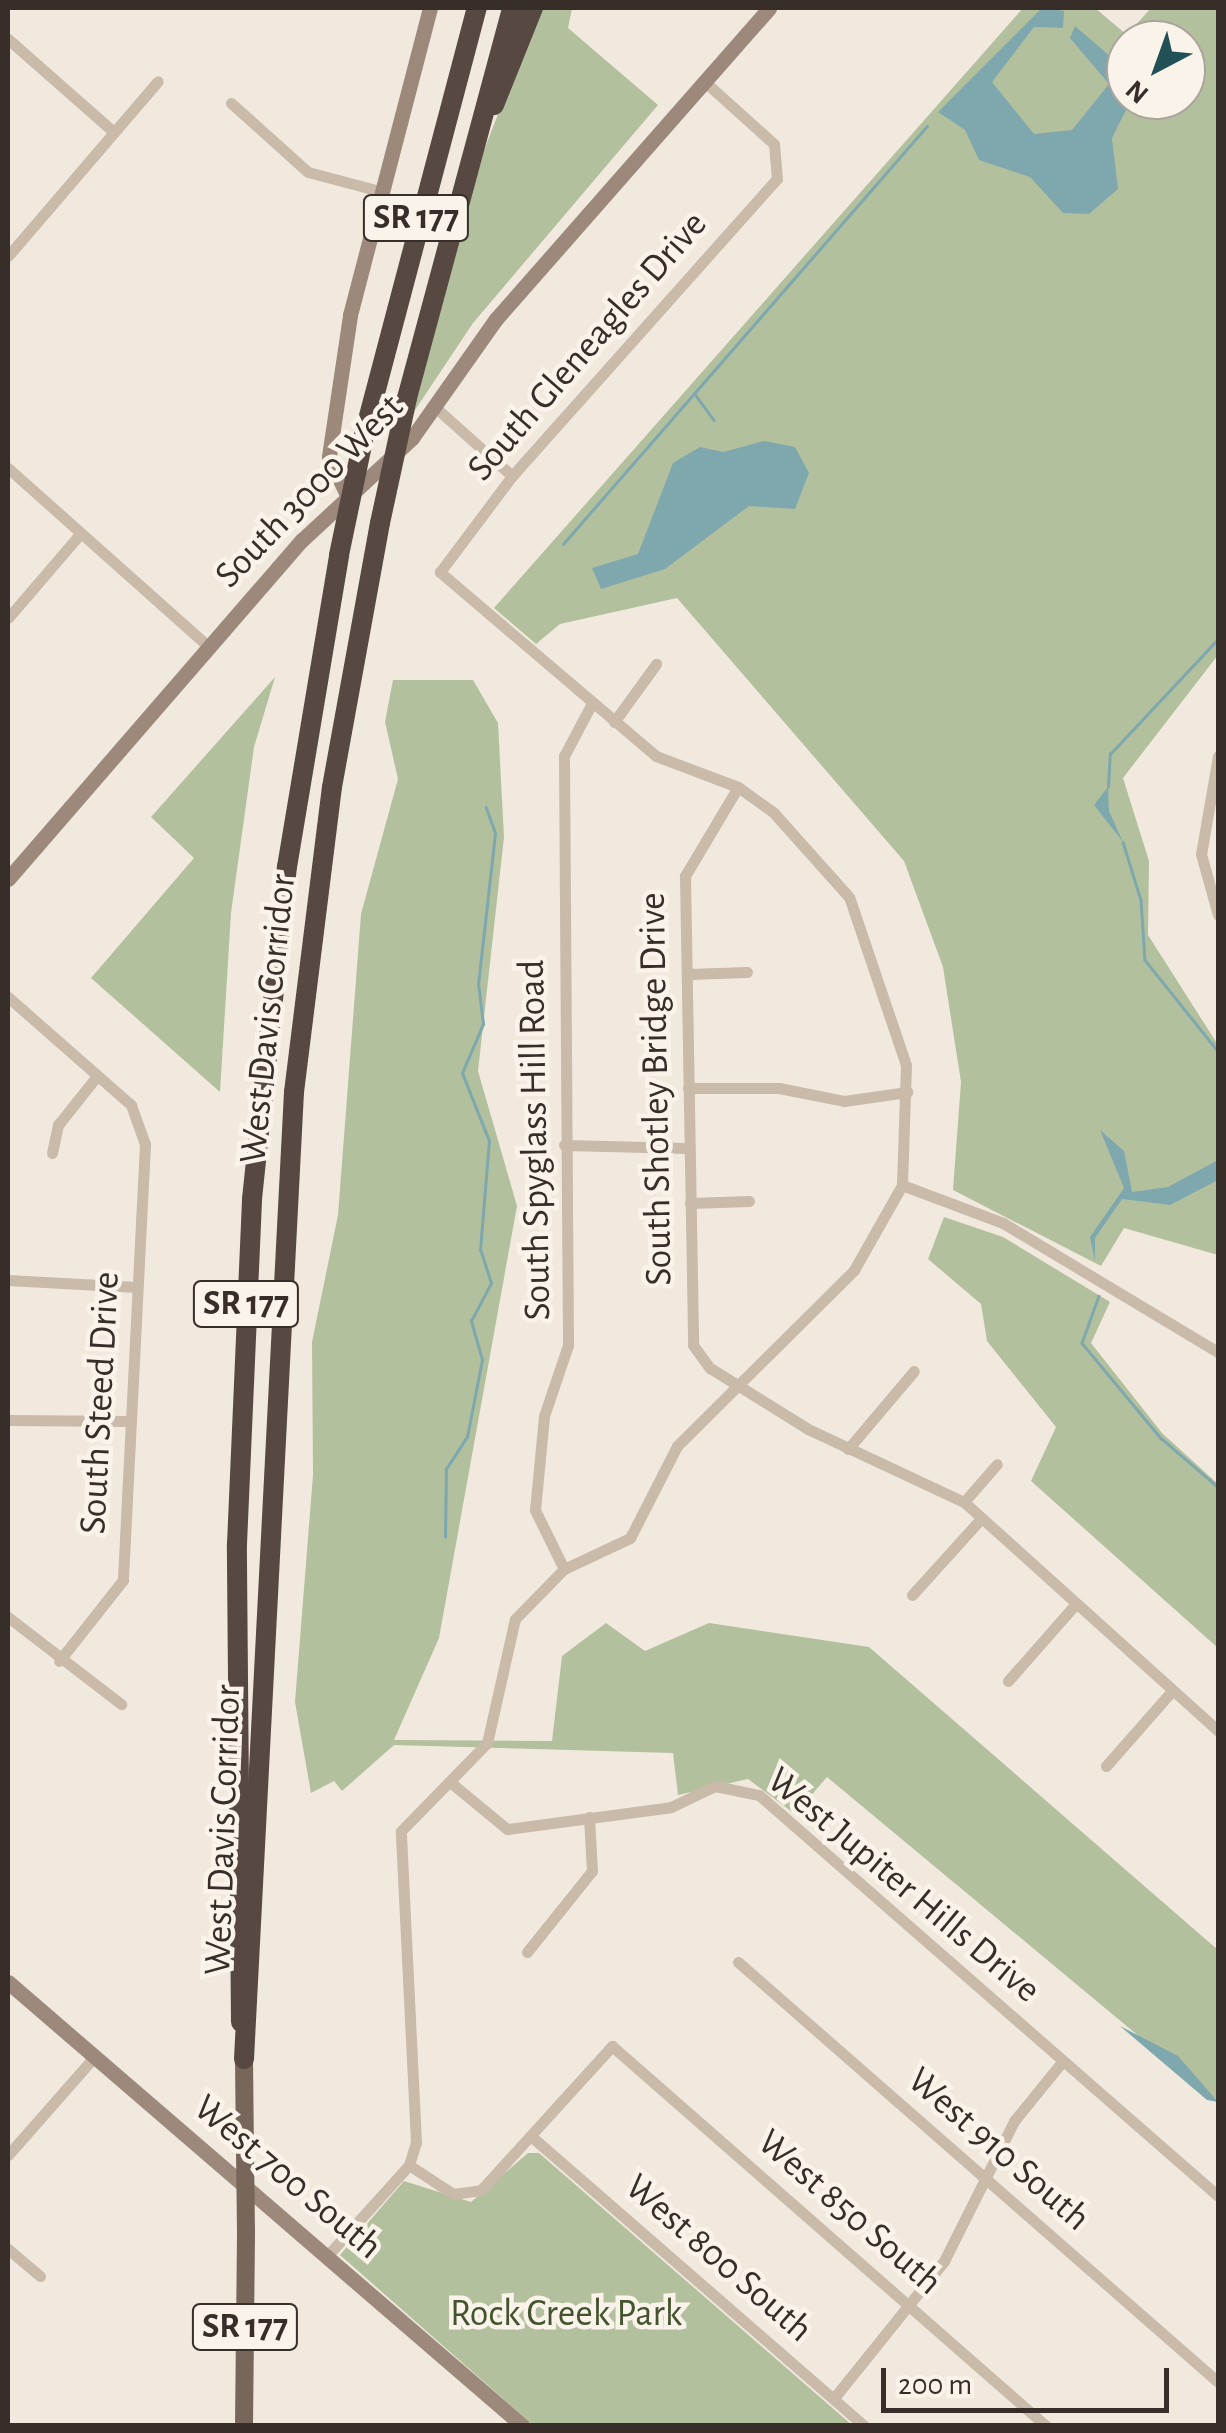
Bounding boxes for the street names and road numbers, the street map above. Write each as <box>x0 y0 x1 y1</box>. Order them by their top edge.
road number: SR 177 <box>361 188 471 248</box>
street label: South Gleneagles Drive <box>459 203 717 491</box>
street label: South 3000 West <box>206 386 414 598</box>
street label: West Davis Corridor <box>231 872 307 1166</box>
street label: South Shotley Bridge Drive <box>631 892 683 1286</box>
street label: South Spyglass Hill Road <box>510 959 562 1321</box>
street label: South Steed Drive <box>71 1271 131 1535</box>
road number: SR 177 <box>191 1274 301 1334</box>
street label: West Davis Corridor <box>196 1684 252 1976</box>
street label: West Jupiter Hills Drive <box>757 1758 1049 2014</box>
street label: West 910 South <box>898 2058 1098 2242</box>
street label: West 700 South <box>184 2086 390 2270</box>
street label: West 850 South <box>747 2120 951 2306</box>
street label: West 800 South <box>615 2165 821 2353</box>
road number: SR 177 <box>190 2297 300 2357</box>

